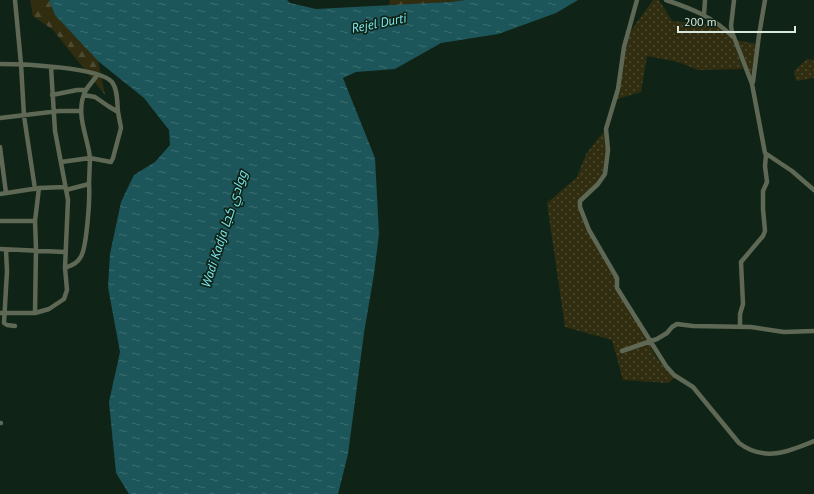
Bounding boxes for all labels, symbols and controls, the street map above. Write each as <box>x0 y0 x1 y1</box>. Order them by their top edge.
scale bar <box>678 8 795 34</box>
water label: Rejel Durti <box>350 9 408 37</box>
text: 200 m <box>684 14 717 29</box>
water label: Wadi Kadja ووادي كجا <box>197 168 253 290</box>

